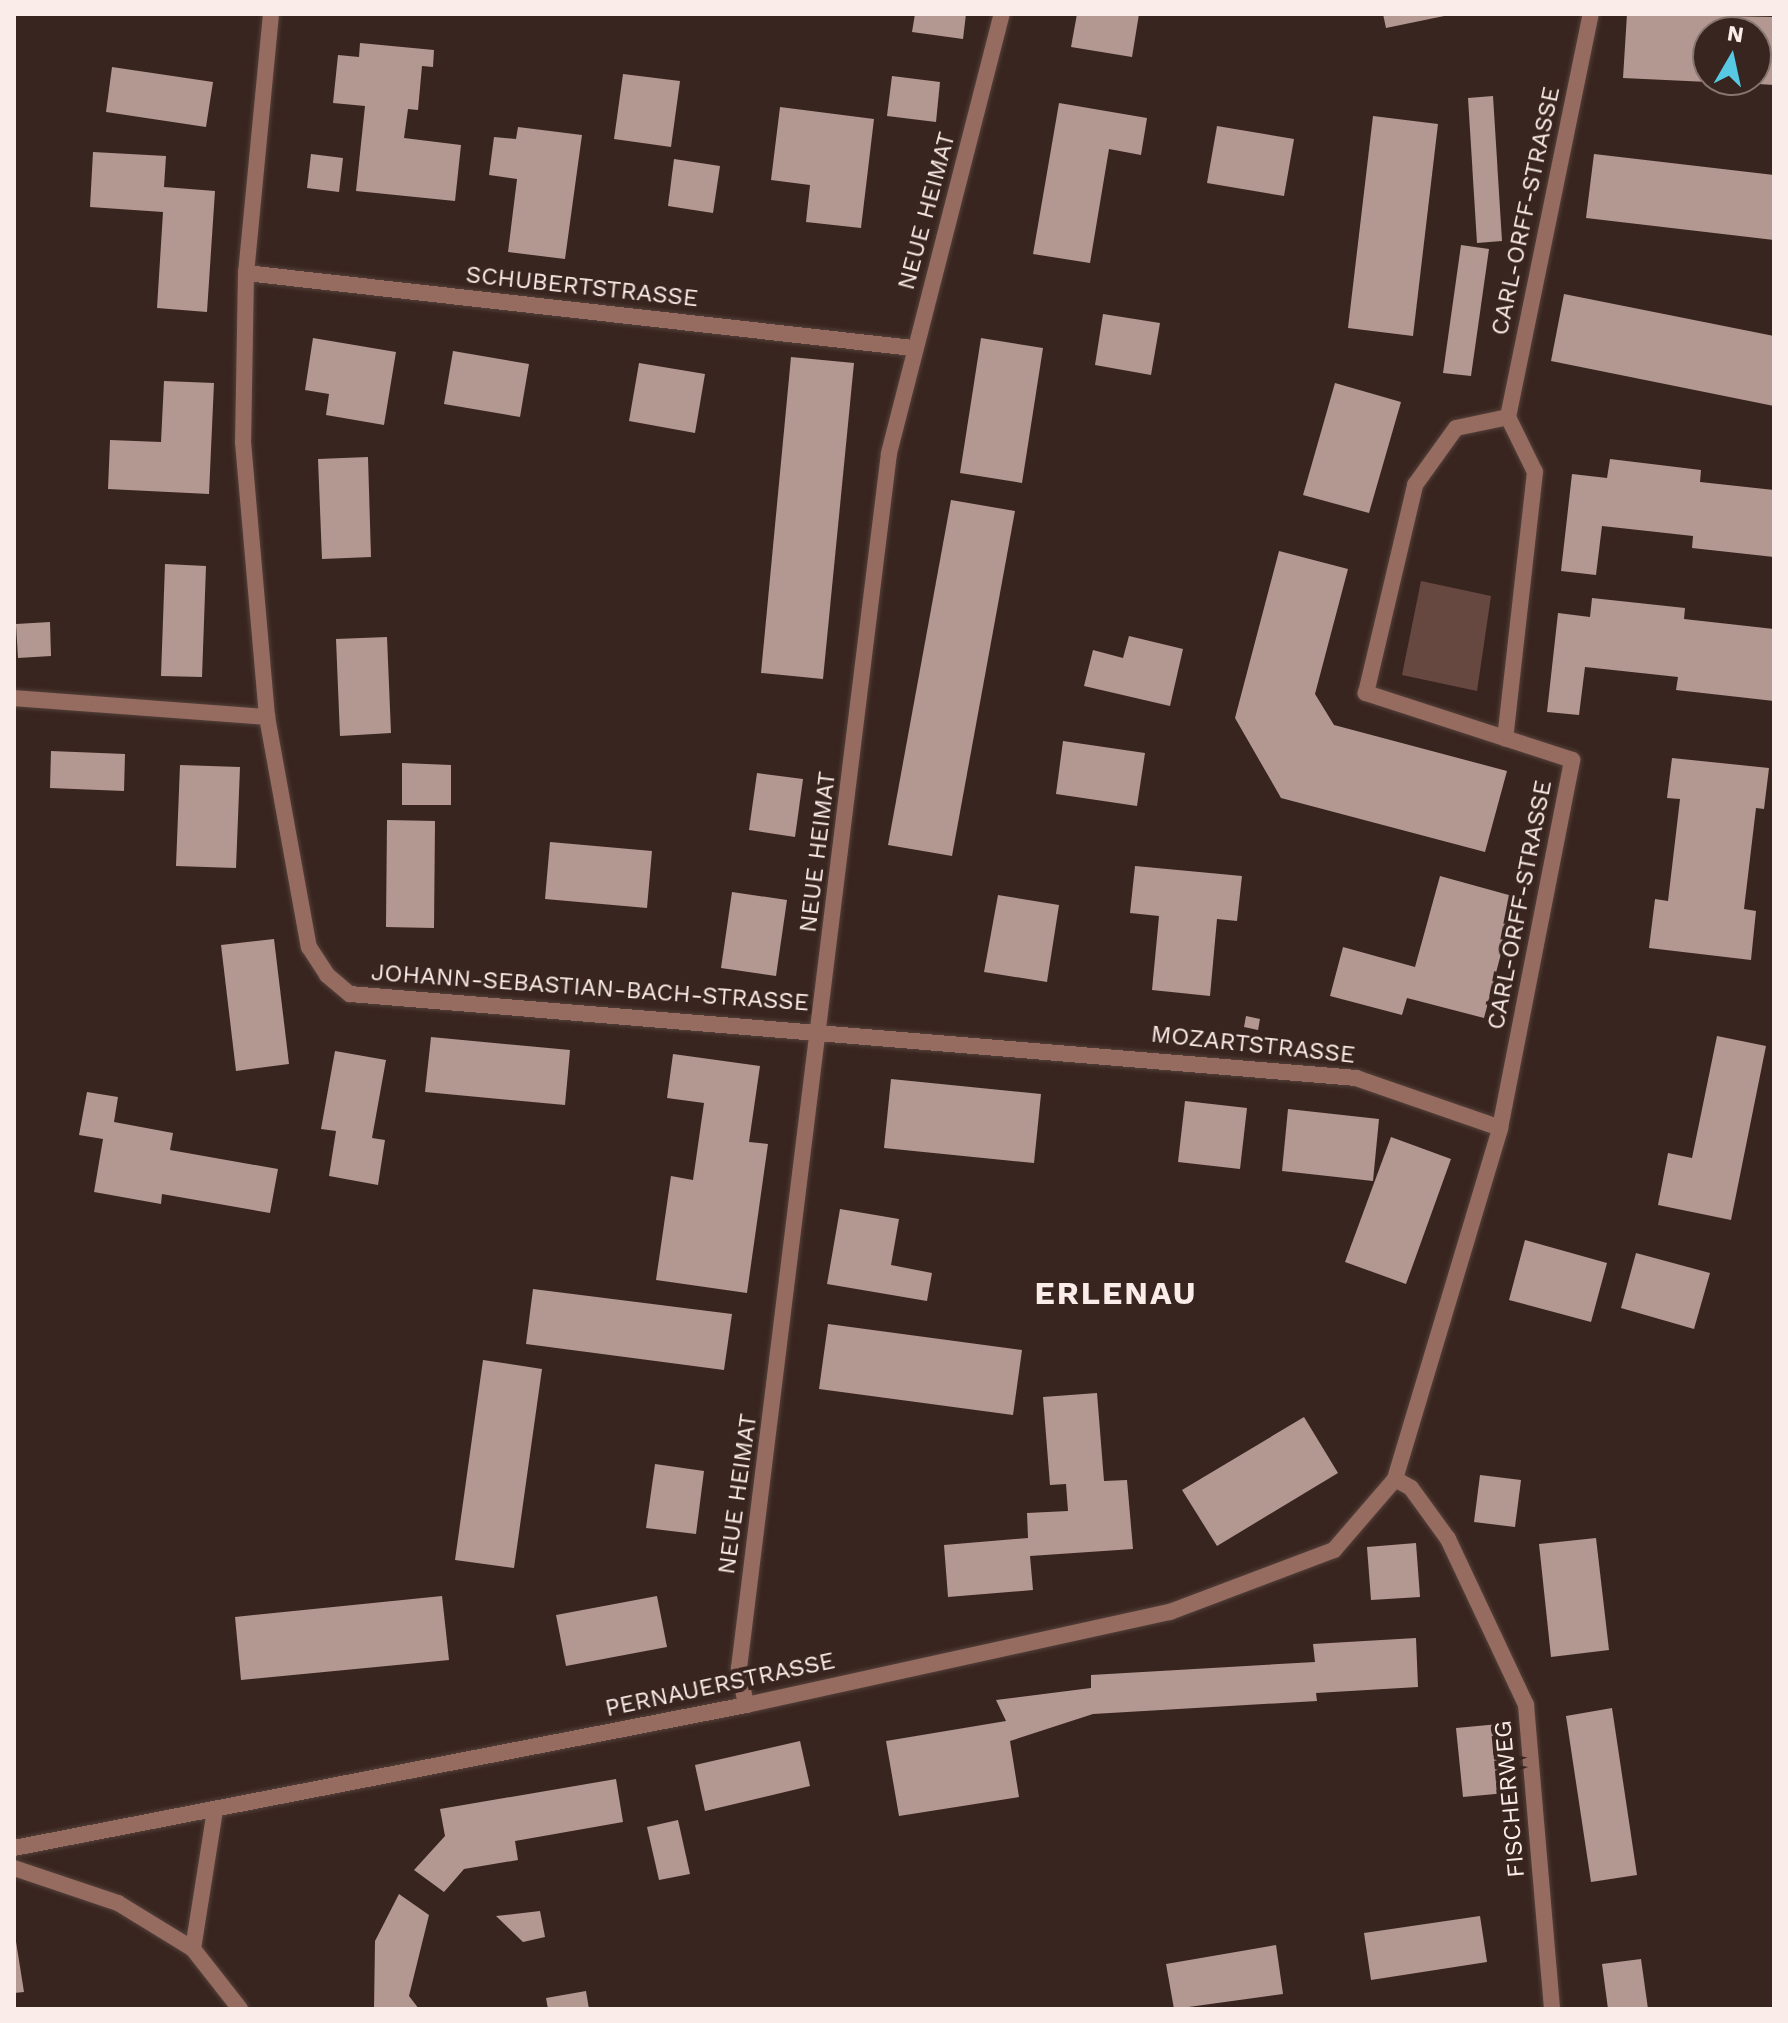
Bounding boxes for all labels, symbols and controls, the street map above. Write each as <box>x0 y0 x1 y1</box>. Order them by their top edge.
north arrow <box>1692 16 1772 96</box>
text: N <box>1726 20 1746 47</box>
street label: CARL-ORFF-STRASSE <box>1486 84 1566 338</box>
street label: NEUE HEIMAT <box>892 129 962 293</box>
street label: SCHUBERTSTRASSE <box>464 260 700 314</box>
street label: NEUE HEIMAT <box>794 770 842 934</box>
street label: CARL-ORFF-STRASSE <box>1482 778 1558 1032</box>
street label: JOHANN-SEBASTIAN-BACH-STRASSE <box>370 958 810 1018</box>
street label: MOZARTSTRASSE <box>1149 1020 1357 1070</box>
district label: ERLENAU <box>1035 1274 1197 1312</box>
street label: NEUE HEIMAT <box>712 1412 764 1576</box>
street label: PERNAUERSTRASSE <box>603 1647 837 1723</box>
street label: FISCHERWEG <box>1489 1719 1531 1879</box>

